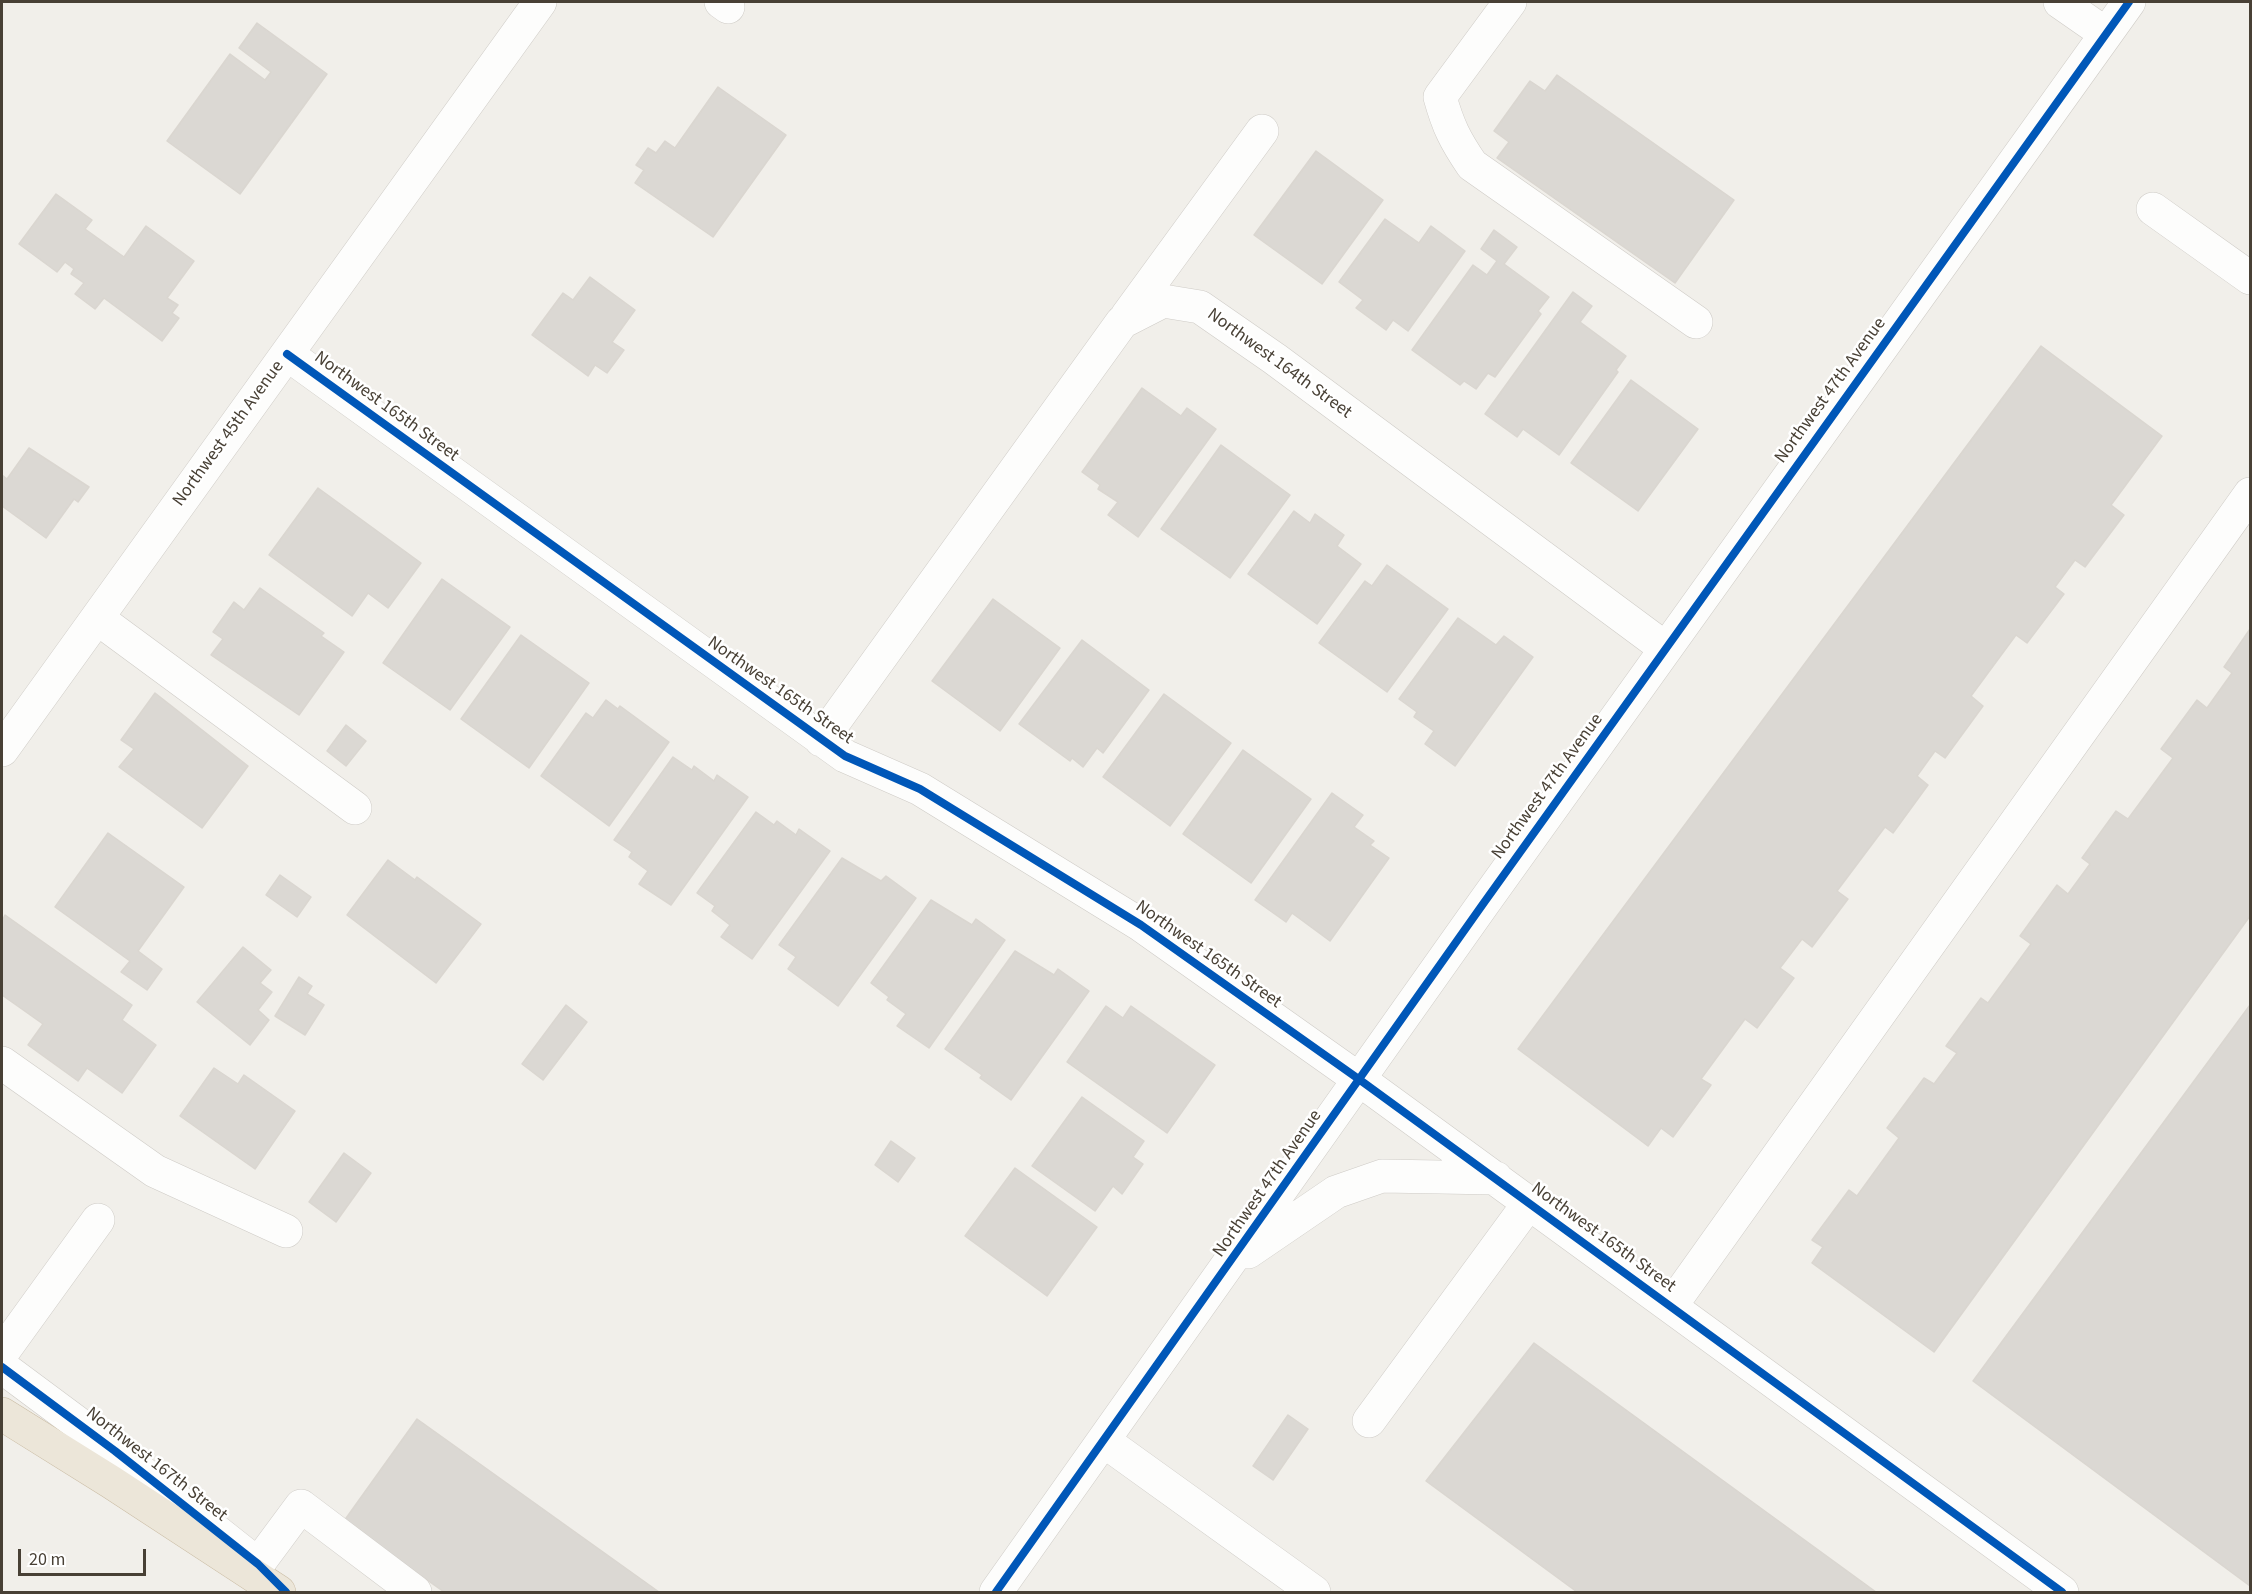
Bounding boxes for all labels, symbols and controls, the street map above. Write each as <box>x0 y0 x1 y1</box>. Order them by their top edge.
street label: Northwest 164th Street <box>1202 304 1356 424</box>
street label: Northwest 47th Avenue <box>1771 314 1891 468</box>
street label: Northwest 165th Street <box>309 347 463 467</box>
street label: Northwest 45th Avenue <box>169 357 289 511</box>
street label: Northwest 165th Street <box>703 632 857 750</box>
street label: Northwest 47th Avenue <box>1488 710 1608 864</box>
street label: Northwest 165th Street <box>1131 896 1285 1014</box>
street label: Northwest 47th Avenue <box>1209 1106 1327 1262</box>
street label: Northwest 165th Street <box>1526 1178 1680 1298</box>
street label: Northwest 167th Street <box>81 1403 231 1527</box>
scale bar <box>21 1537 148 1575</box>
text: 20 m <box>29 1547 65 1572</box>

